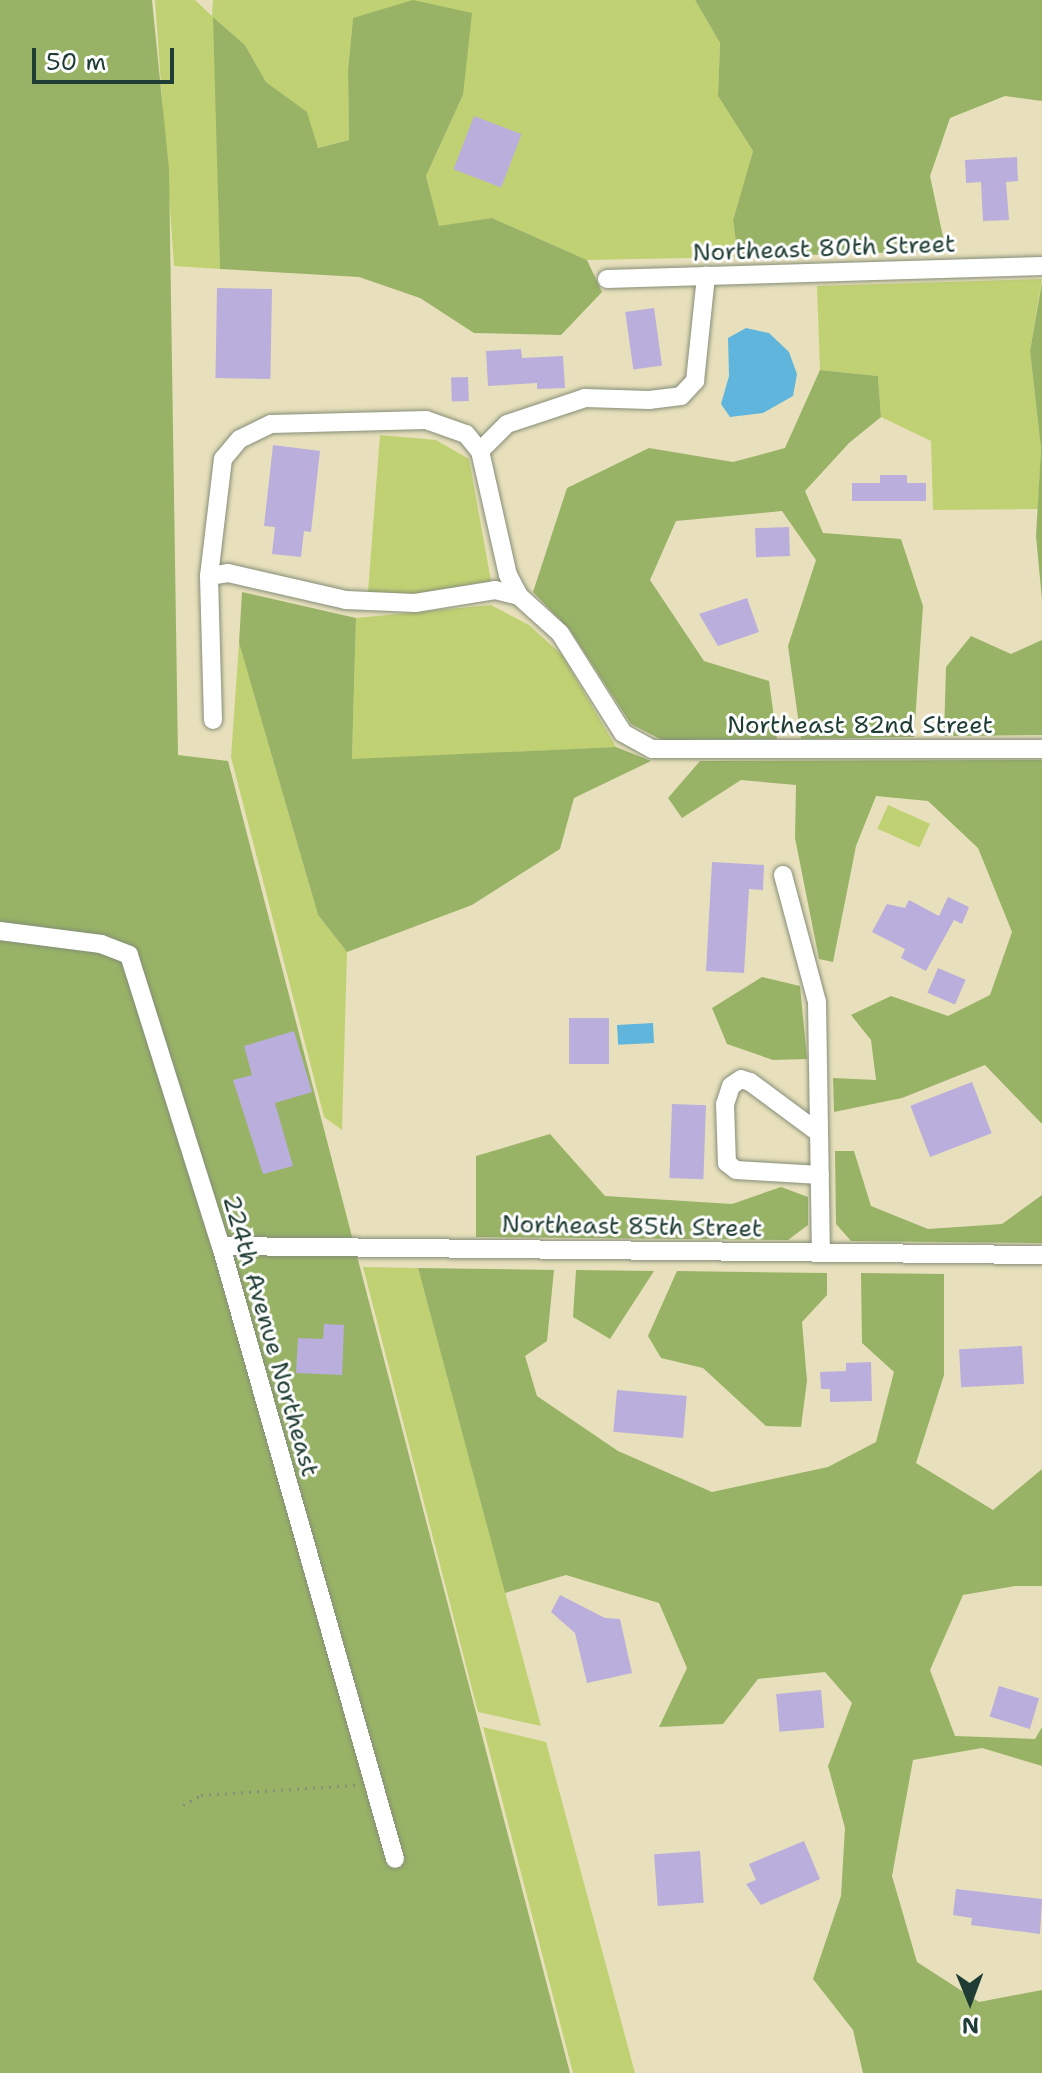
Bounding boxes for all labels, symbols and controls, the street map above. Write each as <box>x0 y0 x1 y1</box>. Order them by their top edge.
scale bar <box>36 32 178 82</box>
text: 50 m <box>46 46 106 78</box>
street label: Northeast 80th Street <box>692 230 956 268</box>
street label: Northeast 82nd Street <box>727 712 993 740</box>
street label: 224th Avenue Northeast <box>216 1192 324 1480</box>
street label: Northeast 85th Street <box>501 1210 763 1244</box>
north arrow <box>930 1961 1010 2041</box>
text: N <box>961 2011 979 2040</box>

